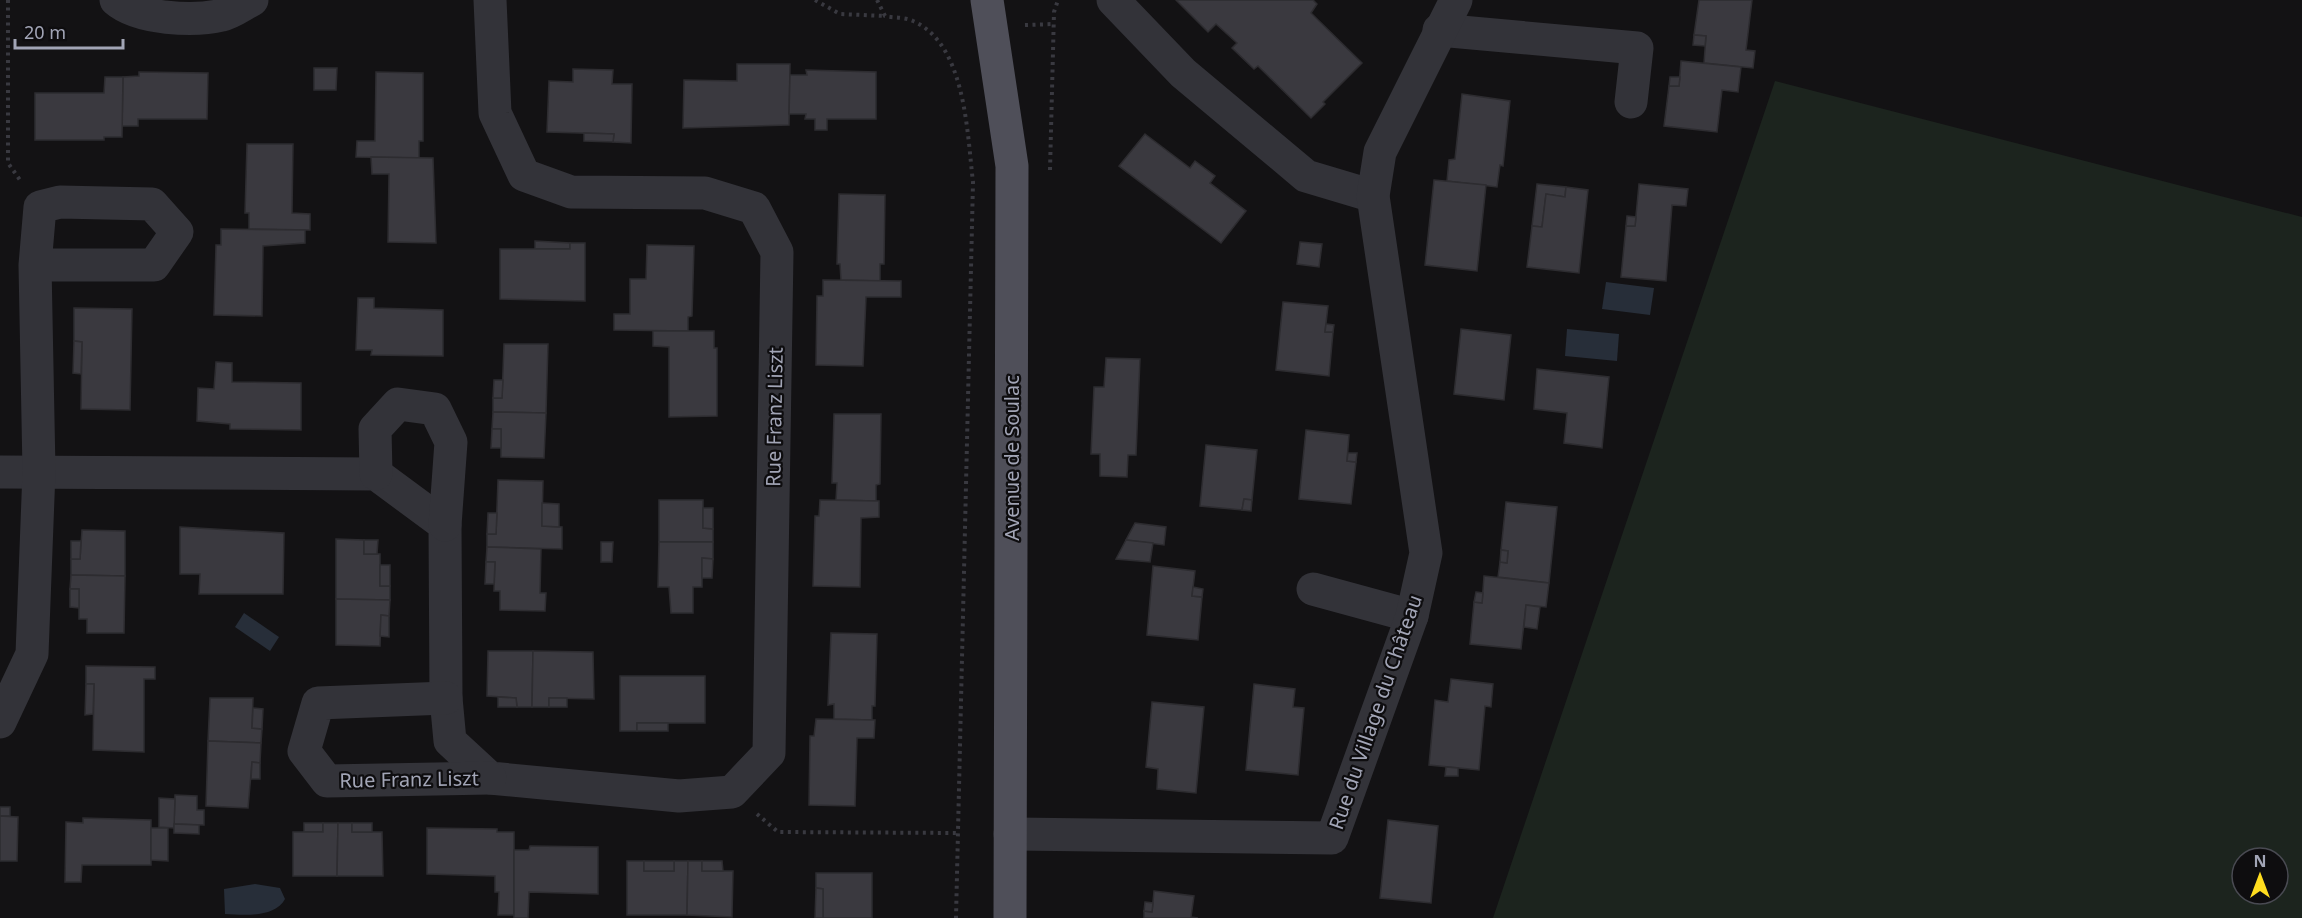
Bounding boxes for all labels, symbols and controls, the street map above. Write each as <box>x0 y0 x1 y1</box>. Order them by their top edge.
scale bar <box>15 12 123 50</box>
text: 20 m <box>24 20 66 44</box>
street label: Rue Franz Liszt <box>759 347 789 487</box>
street label: Avenue de Soulac <box>998 375 1025 541</box>
street label: Rue du Village du Château <box>1322 591 1428 833</box>
street label: Rue Franz Liszt <box>339 764 479 794</box>
north arrow <box>2230 846 2290 906</box>
text: N <box>2253 850 2267 872</box>

